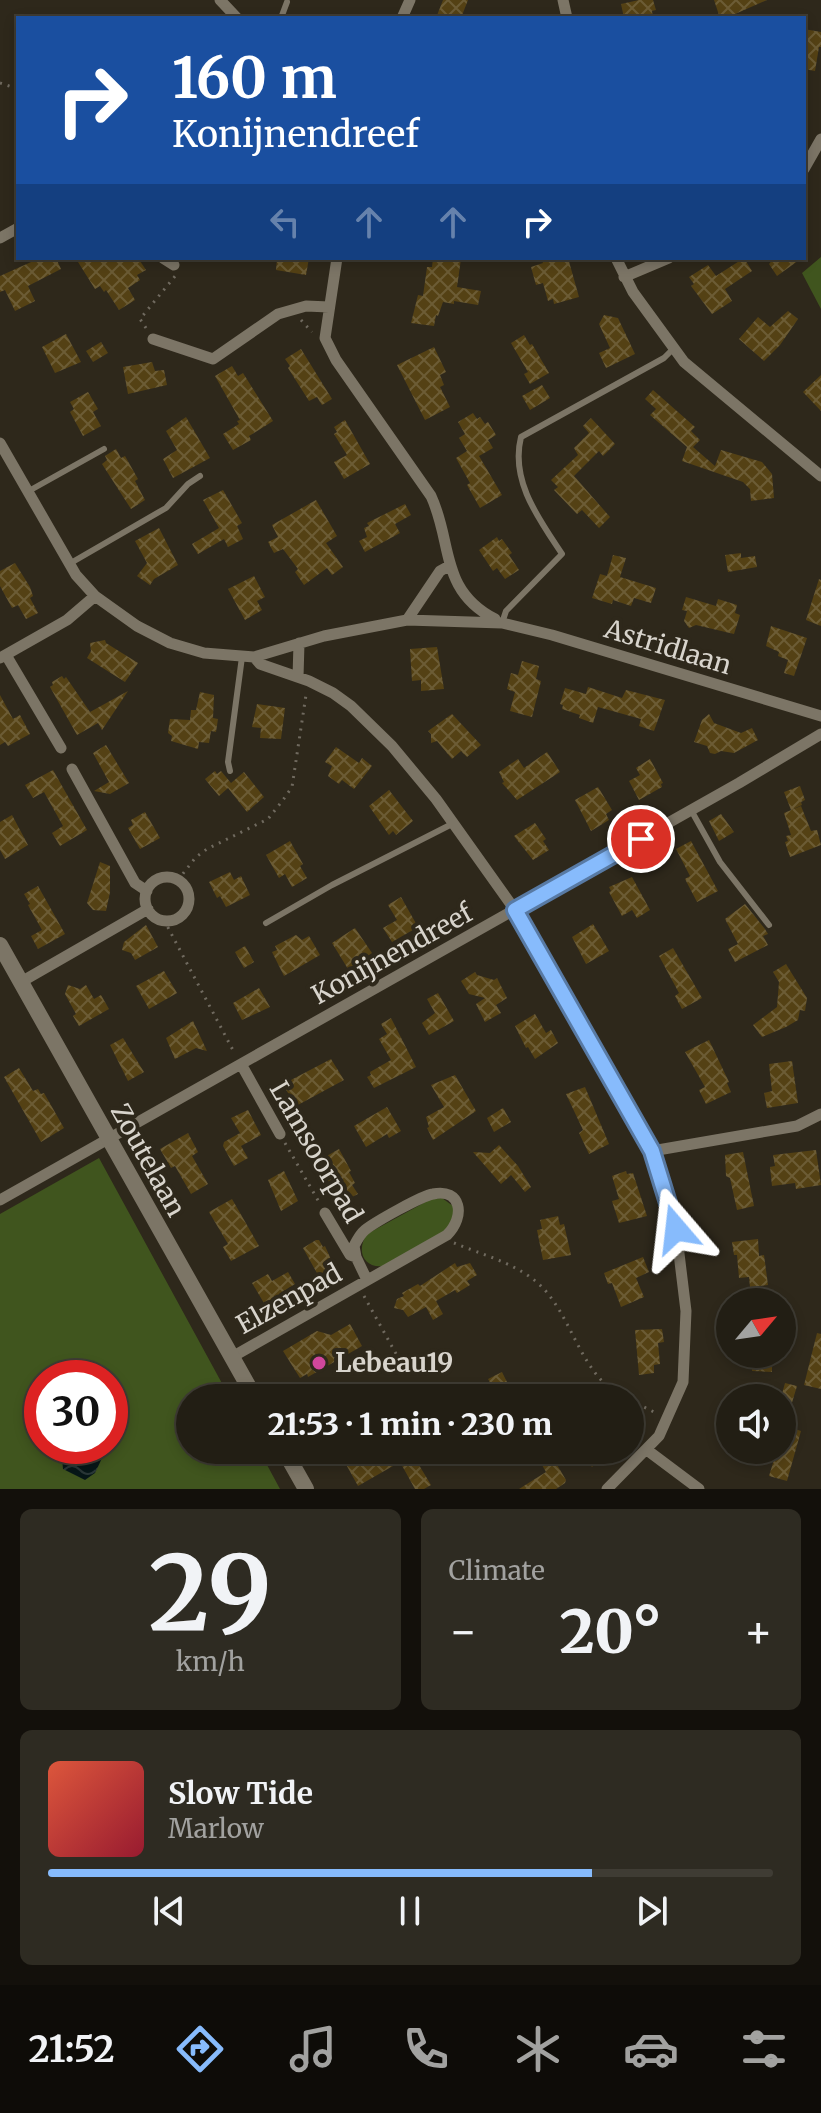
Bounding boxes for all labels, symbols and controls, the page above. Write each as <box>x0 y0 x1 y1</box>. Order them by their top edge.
text: 160 m <box>172 43 337 113</box>
icon: right <box>40 48 144 152</box>
text: Konijnendreef <box>172 112 419 157</box>
icon: left <box>263 200 307 244</box>
icon: ahead <box>347 200 391 244</box>
icon: ahead <box>431 200 475 244</box>
icon: right <box>515 200 559 244</box>
street label: Astridlaan <box>600 611 735 681</box>
pin <box>607 805 675 873</box>
icon: arrive <box>619 817 663 861</box>
street label: Konijnendreef <box>306 895 479 1011</box>
street label: Lamsoorpad <box>263 1075 370 1229</box>
street label: Zoutelaan <box>104 1097 193 1222</box>
position arrow <box>634 1187 718 1271</box>
street label: Elzenpad <box>230 1256 347 1341</box>
north arrow <box>716 1288 796 1368</box>
map controls <box>716 1288 796 1464</box>
place label: Lebeau19 <box>335 1346 453 1379</box>
marker: Lebeau19 <box>310 1354 328 1372</box>
speed limit sign: 30 <box>24 1360 128 1464</box>
button: sound <box>716 1384 796 1464</box>
text: 21:53 · 1 min · 230 m <box>268 1405 552 1443</box>
text: 29 <box>148 1528 272 1658</box>
text: Climate <box>449 1554 545 1587</box>
text: 20° <box>560 1594 662 1669</box>
text: − <box>449 1604 478 1659</box>
text: + <box>744 1604 773 1659</box>
text: km/h <box>176 1645 245 1678</box>
text: Slow Tide <box>168 1774 313 1812</box>
text: Marlow <box>168 1812 264 1845</box>
icon: previous <box>147 1889 191 1933</box>
icon: pause <box>388 1889 432 1933</box>
icon: next <box>630 1889 674 1933</box>
icon: directions <box>172 2021 228 2077</box>
icon: music <box>285 2021 341 2077</box>
icon: phone <box>398 2021 454 2077</box>
icon: climate <box>510 2021 566 2077</box>
icon: car <box>623 2021 679 2077</box>
icon: filters <box>736 2021 792 2077</box>
text: 21:52 <box>28 2027 115 2072</box>

